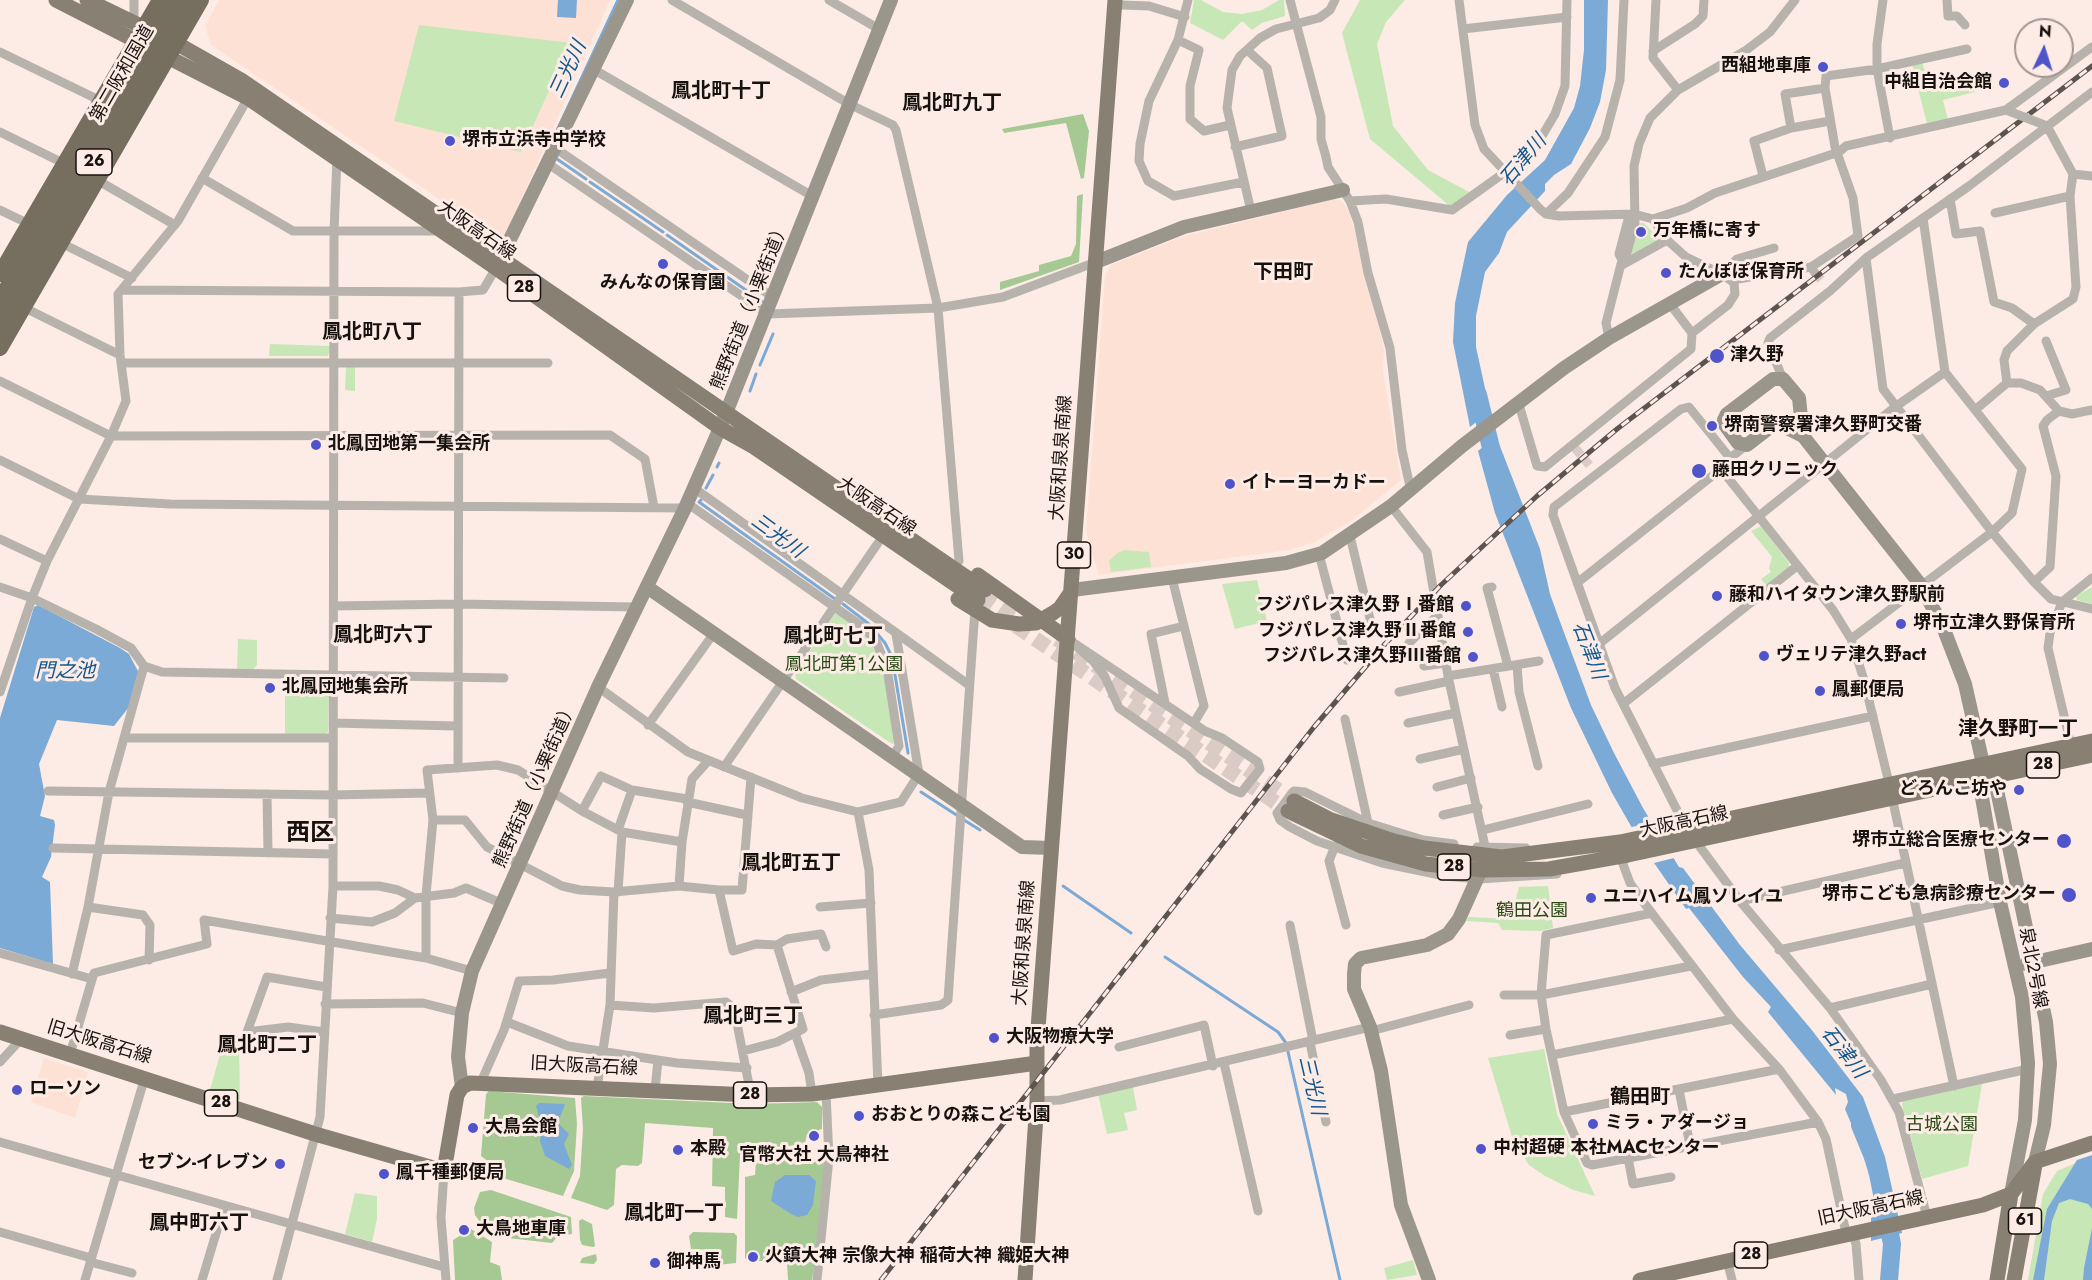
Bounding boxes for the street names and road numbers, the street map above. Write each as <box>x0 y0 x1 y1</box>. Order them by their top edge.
street label: 第二阪和国道 <box>87 22 159 126</box>
road number: 26 <box>76 149 112 175</box>
street label: 大阪高石線 <box>433 196 519 266</box>
street label: 熊野街道（小栗街道） <box>707 219 795 393</box>
road number: 28 <box>508 275 540 301</box>
street label: 大阪和泉泉南線 <box>1047 394 1077 522</box>
street label: 大阪高石線 <box>833 473 919 541</box>
road number: 30 <box>1058 542 1090 568</box>
street label: 熊野街道（小栗街道） <box>490 698 582 872</box>
road number: 28 <box>2026 752 2060 778</box>
street label: 大阪高石線 <box>1638 803 1730 843</box>
road number: 28 <box>1438 854 1470 880</box>
street label: 大阪和泉泉南線 <box>1010 879 1040 1007</box>
street label: 泉北2号線 <box>2014 926 2050 1010</box>
street label: 旧大阪高石線 <box>44 1017 154 1069</box>
street label: 旧大阪高石線 <box>530 1053 638 1081</box>
road number: 28 <box>734 1082 766 1108</box>
road number: 28 <box>204 1090 238 1116</box>
street label: 旧大阪高石線 <box>1816 1187 1926 1231</box>
road number: 61 <box>2008 1208 2042 1234</box>
road number: 28 <box>1734 1242 1768 1268</box>

